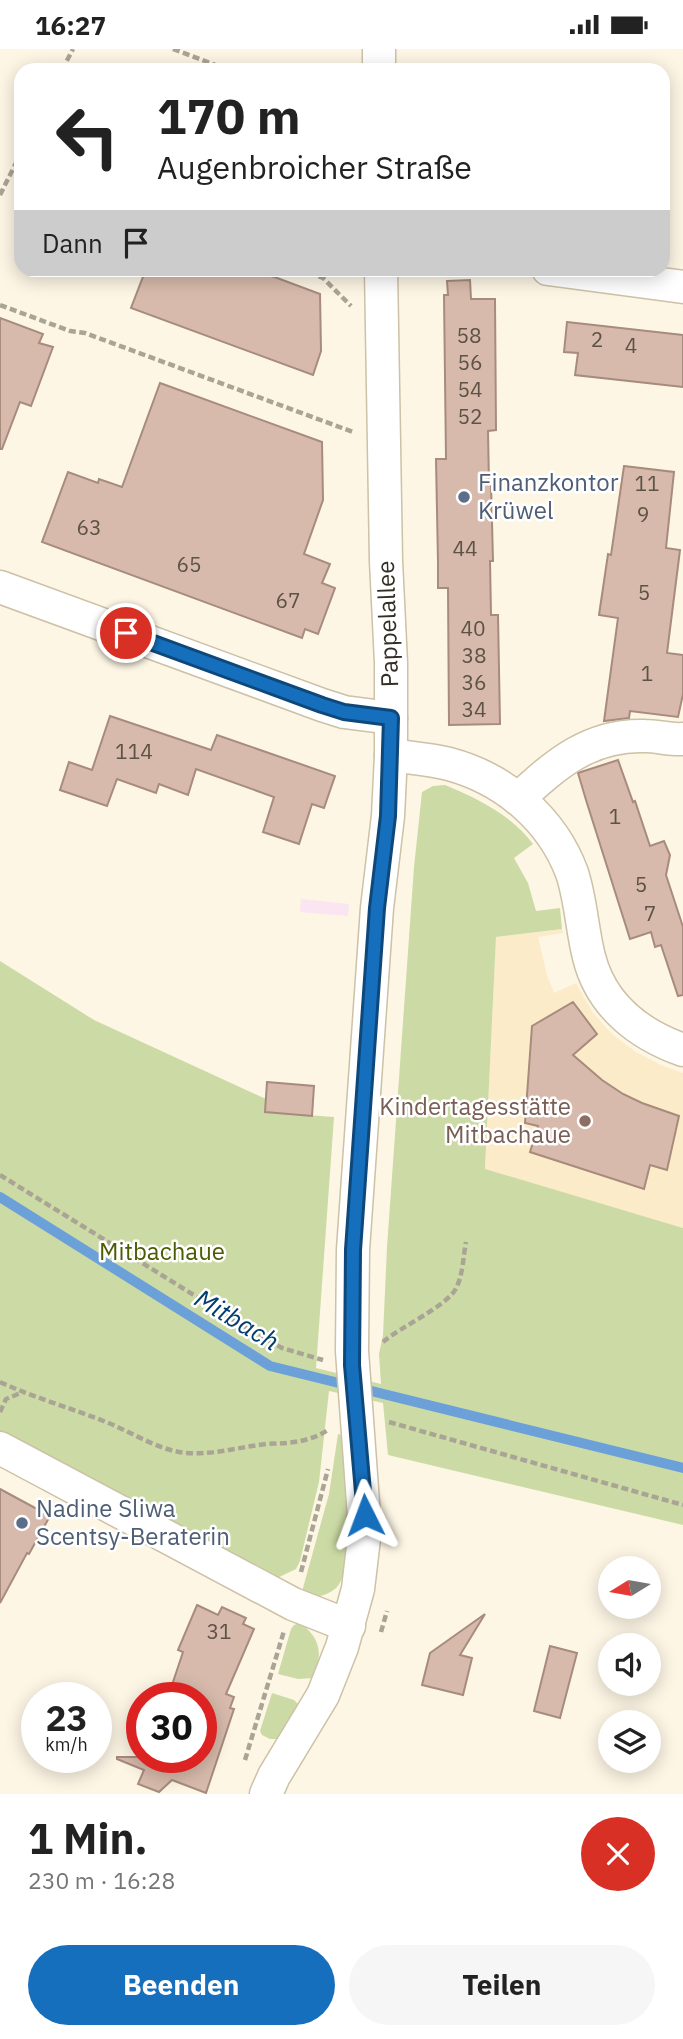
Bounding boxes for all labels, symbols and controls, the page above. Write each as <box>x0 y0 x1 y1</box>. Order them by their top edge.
text: 16:27 <box>35 8 106 42</box>
text: 170 m <box>157 84 301 147</box>
icon: left <box>42 91 133 182</box>
text: Augenbroicher Straße <box>157 146 472 188</box>
icon: arrive <box>117 224 155 262</box>
text: Dann <box>42 226 103 260</box>
house number: 58 <box>456 321 482 349</box>
house number: 2 <box>591 325 603 353</box>
house number: 4 <box>625 331 637 359</box>
house number: 56 <box>457 348 483 376</box>
house number: 54 <box>457 375 483 403</box>
house number: 52 <box>457 402 483 430</box>
place label: Finanzkontor Krüwel <box>478 466 619 526</box>
house number: 11 <box>634 469 660 497</box>
marker: Finanzkontor Krüwel <box>456 489 472 505</box>
house number: 9 <box>637 500 649 528</box>
house number: 63 <box>76 513 102 541</box>
house number: 44 <box>452 534 478 562</box>
house number: 65 <box>176 550 202 578</box>
street label: Pappelallee <box>369 560 405 688</box>
house number: 5 <box>638 578 650 606</box>
house number: 67 <box>275 586 301 614</box>
pin <box>96 603 156 663</box>
icon: arrive <box>107 614 145 652</box>
house number: 40 <box>460 614 486 642</box>
house number: 38 <box>461 641 487 669</box>
house number: 1 <box>641 659 653 687</box>
house number: 36 <box>461 668 487 696</box>
house number: 34 <box>461 695 487 723</box>
house number: 114 <box>115 737 153 765</box>
house number: 1 <box>609 802 621 830</box>
house number: 5 <box>635 870 647 898</box>
house number: 7 <box>644 899 656 927</box>
place label: Kindertagesstätte Mitbachaue <box>379 1090 571 1150</box>
marker: Kindertagesstätte Mitbachaue <box>577 1113 593 1129</box>
park label: Mitbachaue <box>99 1235 225 1267</box>
water label: Mitbach <box>189 1281 286 1358</box>
position arrow <box>328 1478 402 1552</box>
place label: Nadine Sliwa Scentsy-Beraterin <box>36 1492 230 1552</box>
marker: Nadine Sliwa Scentsy-Beraterin <box>14 1515 30 1531</box>
north arrow <box>598 1556 662 1619</box>
map controls <box>598 1556 661 1773</box>
house number: 31 <box>206 1617 232 1645</box>
button: sound <box>598 1633 661 1696</box>
speed limit sign: 30 <box>126 1682 217 1773</box>
text: 23 <box>45 1695 88 1741</box>
button: layers <box>598 1710 661 1773</box>
text: km/h <box>45 1733 88 1756</box>
text: 1 Min. <box>28 1811 148 1866</box>
button: close <box>581 1817 655 1891</box>
text: 230 m · 16:28 <box>28 1865 175 1895</box>
button: Beenden <box>28 1945 335 2025</box>
button: Teilen <box>349 1945 655 2025</box>

